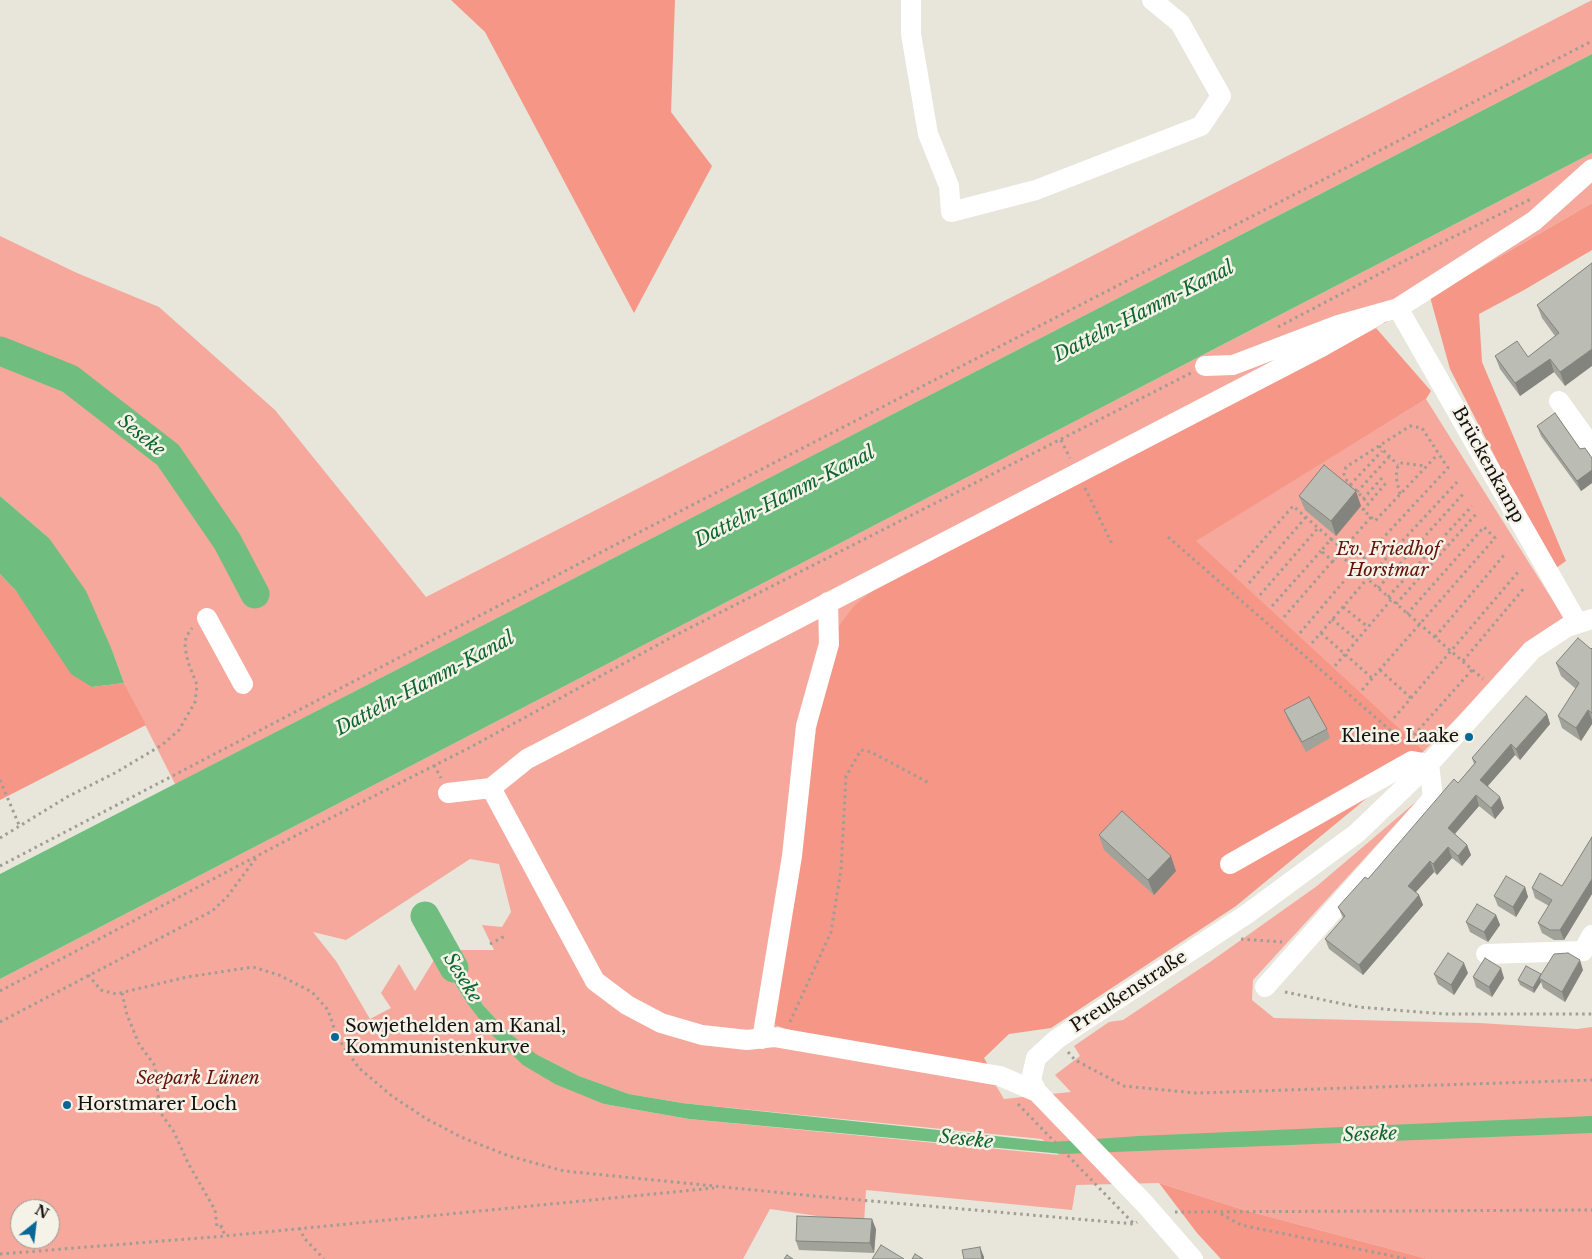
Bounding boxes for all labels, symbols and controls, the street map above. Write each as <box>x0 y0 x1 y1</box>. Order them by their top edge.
water label: Datteln-Hamm-Kanal <box>1050 257 1238 367</box>
street label: Brückenkamp <box>1447 403 1529 527</box>
water label: Seseke <box>113 410 169 462</box>
water label: Datteln-Hamm-Kanal <box>691 442 879 552</box>
park label: Ev. Friedhof Horstmar <box>1336 539 1440 582</box>
water label: Datteln-Hamm-Kanal <box>332 627 518 741</box>
place label: Kleine Laake <box>1341 726 1459 748</box>
marker: Kleine Laake <box>1463 731 1475 743</box>
street label: Preußenstraße <box>1067 946 1191 1038</box>
water label: Seseke <box>438 949 486 1007</box>
place label: Sowjethelden am Kanal, Kommunistenkurve <box>345 1016 566 1058</box>
marker: Sowjethelden am Kanal, Kommunistenkurve <box>329 1031 341 1043</box>
park label: Seepark Lünen <box>136 1068 260 1090</box>
place label: Horstmarer Loch <box>77 1094 237 1116</box>
marker: Horstmarer Loch <box>61 1099 73 1111</box>
water label: Seseke <box>1343 1123 1397 1147</box>
water label: Seseke <box>938 1126 994 1154</box>
north arrow <box>10 1199 60 1249</box>
text: N <box>32 1201 52 1223</box>

